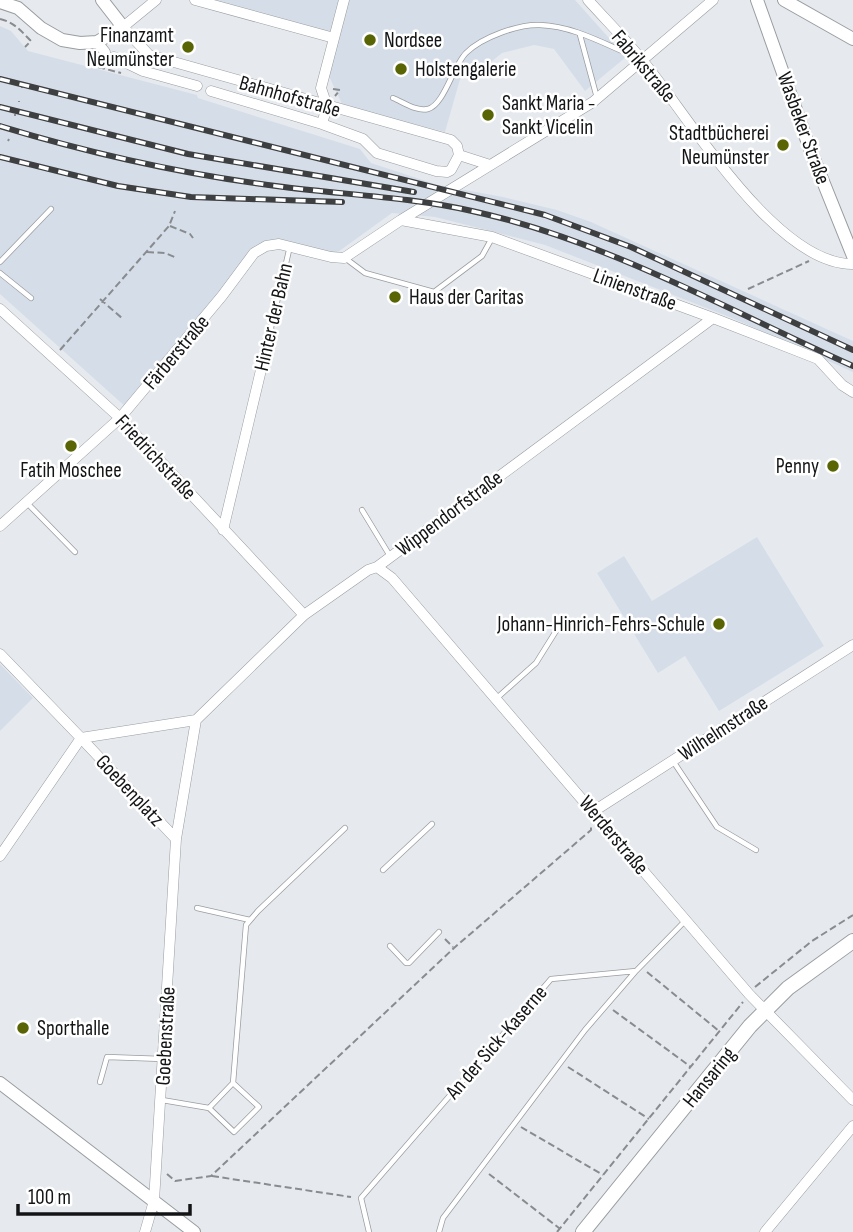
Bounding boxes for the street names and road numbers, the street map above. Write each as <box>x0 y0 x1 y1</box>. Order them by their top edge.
street label: Fabrikstraße <box>606 25 681 108</box>
street label: Wasbeker Straße <box>772 69 835 188</box>
street label: Bahnhofstraße <box>236 70 343 123</box>
street label: Hinter der Bahn <box>249 261 298 373</box>
street label: Linienstraße <box>590 263 680 316</box>
street label: Färberstraße <box>138 310 215 395</box>
street label: Friedrichstraße <box>110 410 201 505</box>
street label: Wippendorfstraße <box>391 465 508 562</box>
street label: Wilhelmstraße <box>674 690 773 766</box>
street label: Goebenplatz <box>90 749 169 832</box>
street label: Werderstraße <box>573 791 654 880</box>
street label: An der Sick-Kaserne <box>440 980 552 1105</box>
street label: Goebenstraße <box>150 986 181 1086</box>
street label: Hansaring <box>677 1042 741 1113</box>

